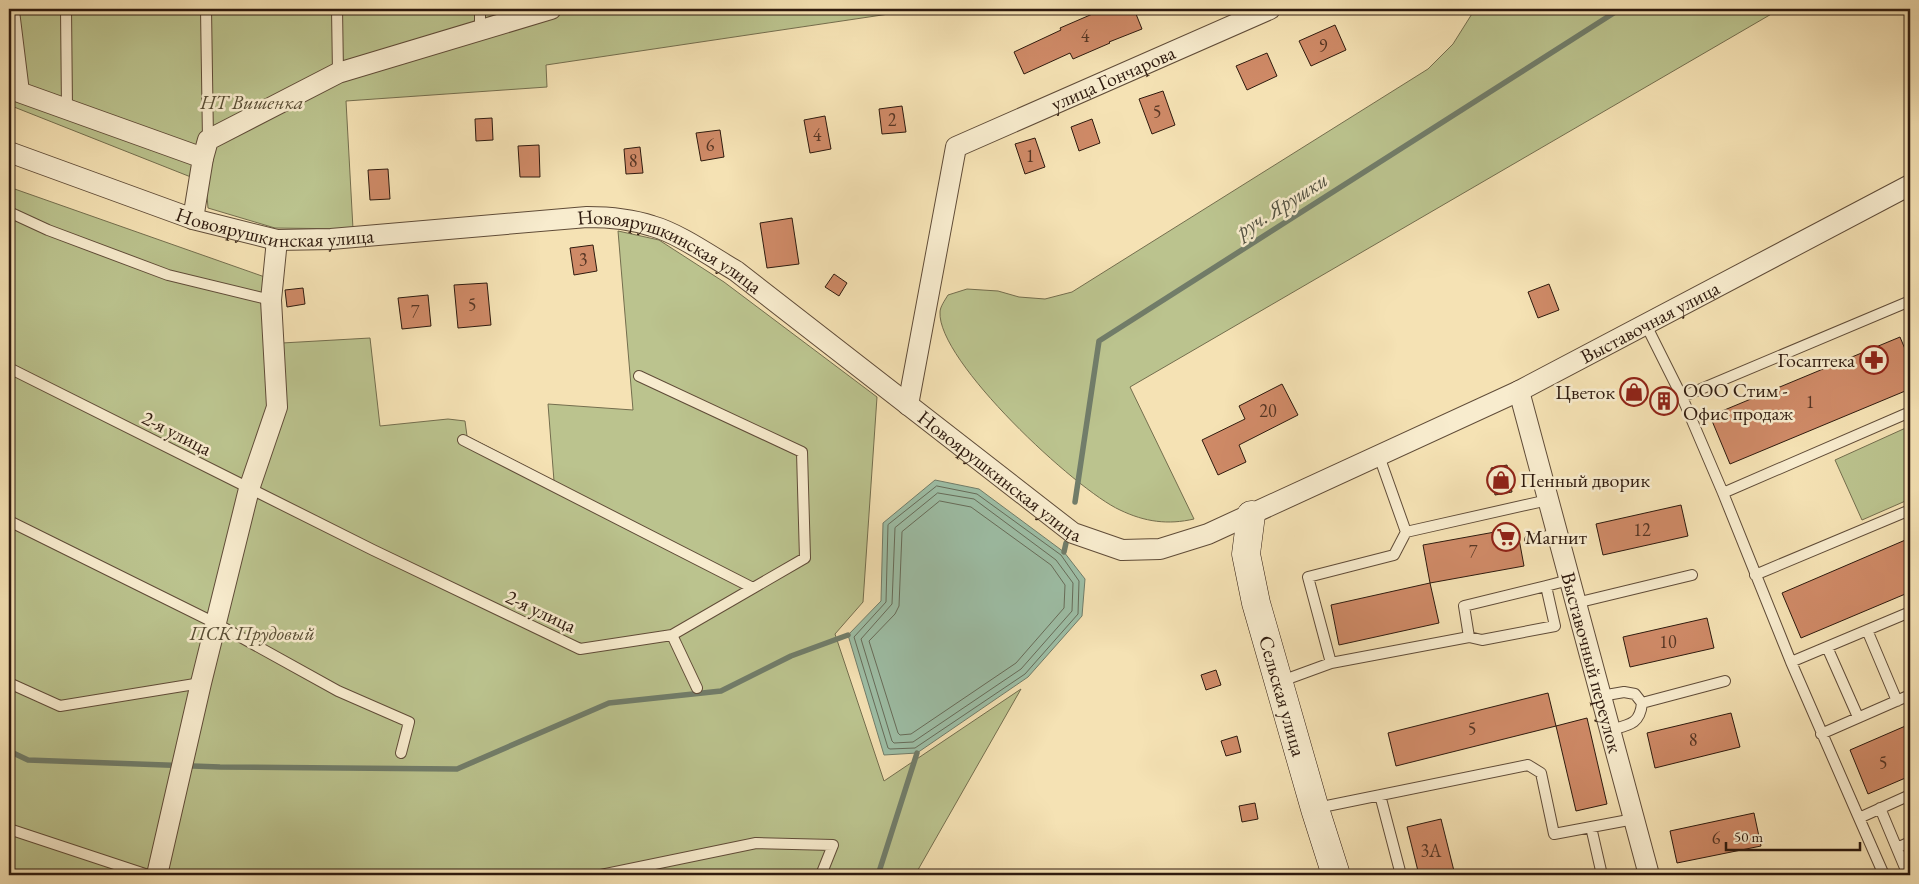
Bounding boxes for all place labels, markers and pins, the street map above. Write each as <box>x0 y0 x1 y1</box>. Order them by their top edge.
pharmacy icon: Госаптека <box>1859 345 1889 375</box>
place label: Госаптека <box>1777 347 1855 373</box>
shop icon: Цветок <box>1619 377 1649 407</box>
place label: ООО Стим - Офис продаж <box>1683 377 1793 426</box>
place label: Цветок <box>1556 379 1615 405</box>
building icon: ООО Стим - Офис продаж <box>1649 386 1679 416</box>
shop icon: Пенный дворик <box>1486 465 1516 495</box>
place label: Пенный дворик <box>1520 467 1650 493</box>
supermarket icon: Магнит <box>1491 522 1521 552</box>
place label: Магнит <box>1525 524 1587 550</box>

